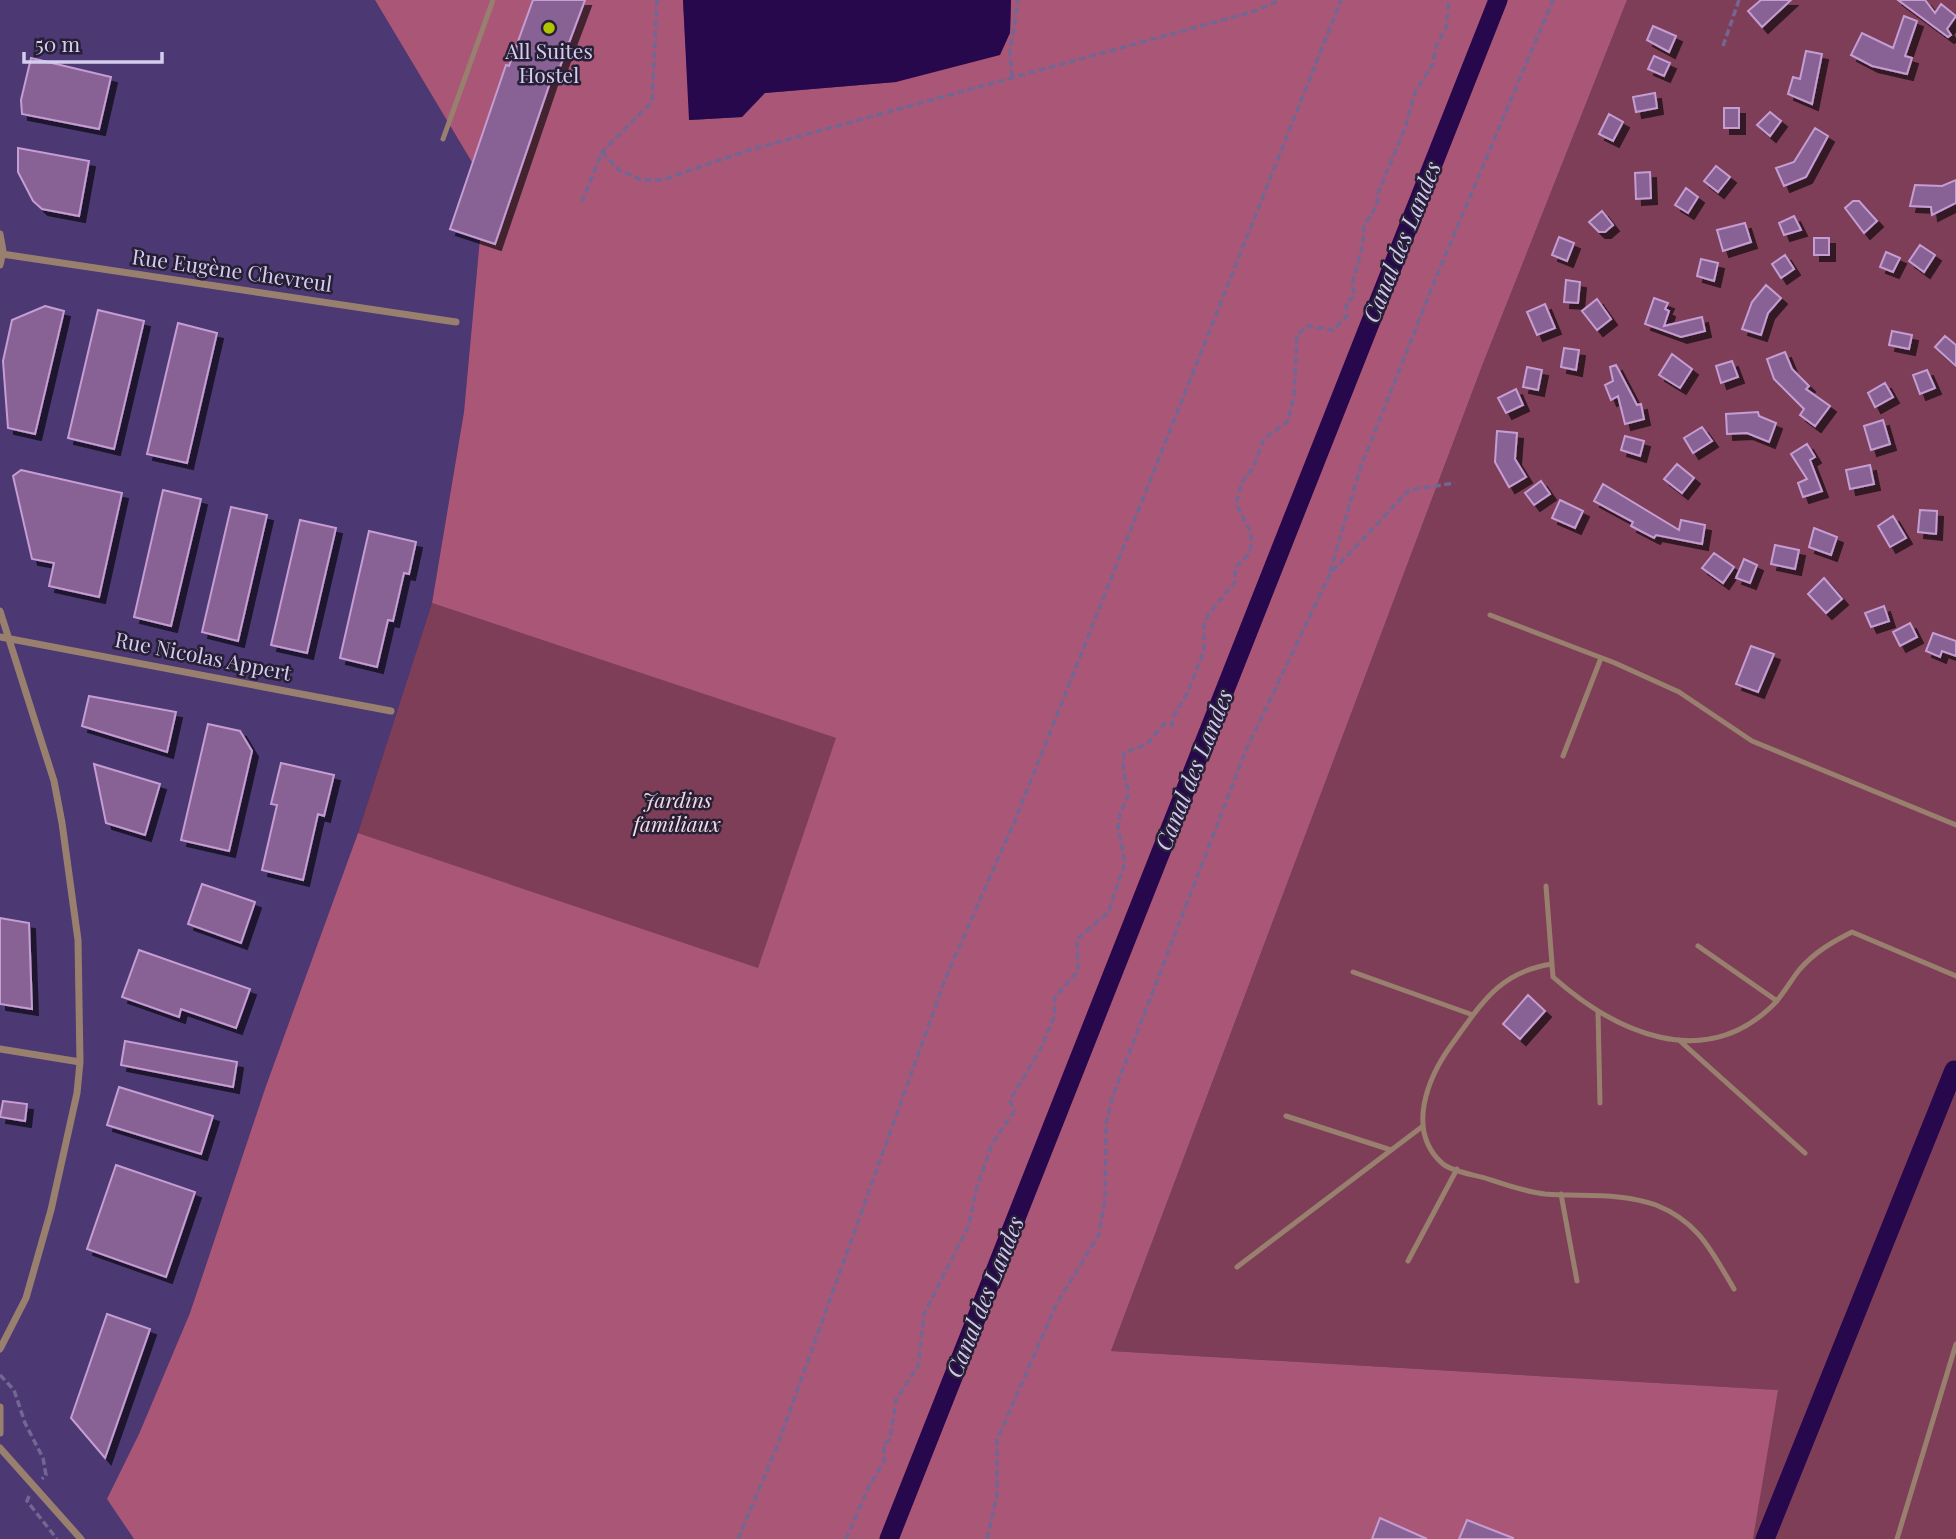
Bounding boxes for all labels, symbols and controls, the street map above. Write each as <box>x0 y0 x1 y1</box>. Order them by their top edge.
marker: All Suites Hostel <box>541 20 557 36</box>
scale bar <box>24 21 163 65</box>
text: 50 m <box>35 29 81 57</box>
place label: All Suites Hostel <box>504 36 593 88</box>
water label: Canal des Landes <box>1354 156 1447 327</box>
street label: Rue Eugène Chevreul <box>130 241 334 297</box>
street label: Rue Nicolas Appert <box>113 624 295 686</box>
water label: Canal des Landes <box>1146 684 1239 855</box>
park label: Jardins familiaux <box>632 785 721 837</box>
water label: Canal des Landes <box>937 1211 1030 1382</box>

